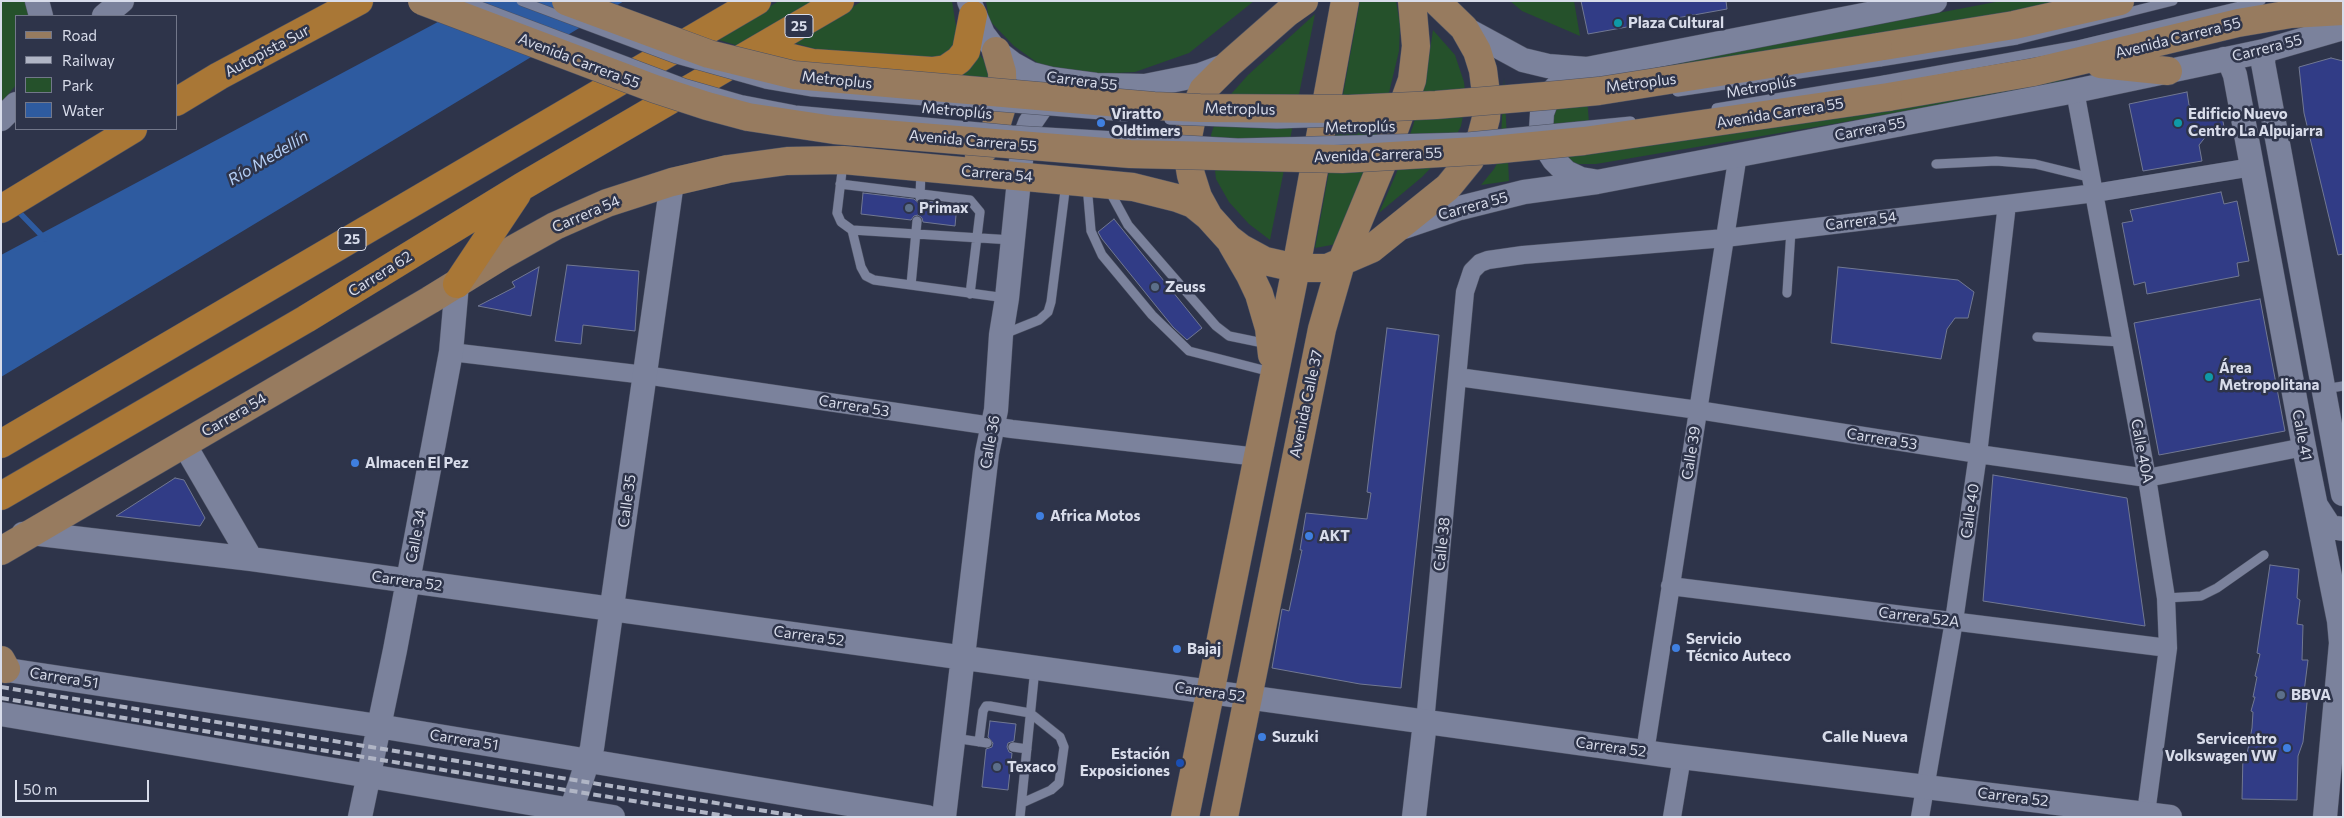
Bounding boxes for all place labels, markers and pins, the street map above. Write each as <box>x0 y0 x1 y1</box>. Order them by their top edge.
place label: Plaza Cultural <box>1628 14 1724 32</box>
marker: Plaza Cultural <box>1612 17 1624 29</box>
place label: Viratto Oldtimers <box>1111 105 1181 140</box>
place label: Edificio Nuevo Centro La Alpujarra <box>2188 105 2323 140</box>
marker: Viratto Oldtimers <box>1095 117 1107 129</box>
marker: Edificio Nuevo Centro La Alpujarra <box>2172 117 2184 129</box>
place label: Primax <box>919 199 969 217</box>
marker: Primax <box>903 202 915 214</box>
place label: Zeuss <box>1165 278 1206 296</box>
marker: Zeuss <box>1149 281 1161 293</box>
place label: Área Metropolitana <box>2219 359 2319 394</box>
marker: Área Metropolitana <box>2203 371 2215 383</box>
place label: Almacen El Pez <box>365 454 469 472</box>
marker: Almacen El Pez <box>349 457 361 469</box>
place label: Africa Motos <box>1050 507 1140 525</box>
marker: Africa Motos <box>1034 510 1046 522</box>
place label: AKT <box>1319 527 1350 545</box>
marker: AKT <box>1303 530 1315 542</box>
place label: Servicio Técnico Auteco <box>1686 630 1791 665</box>
place label: Bajaj <box>1187 640 1221 658</box>
marker: Servicio Técnico Auteco <box>1670 642 1682 654</box>
marker: Bajaj <box>1171 643 1183 655</box>
place label: BBVA <box>2291 686 2331 704</box>
marker: BBVA <box>2275 689 2287 701</box>
place label: Suzuki <box>1272 728 1319 746</box>
place label: Servicentro Volkswagen VW <box>2165 730 2277 765</box>
marker: Suzuki <box>1256 731 1268 743</box>
marker: Servicentro Volkswagen VW <box>2281 742 2293 754</box>
place label: Estación Exposiciones <box>1080 745 1170 780</box>
marker: Estación Exposiciones <box>1174 757 1186 769</box>
place label: Texaco <box>1007 758 1056 776</box>
marker: Texaco <box>991 761 1003 773</box>

